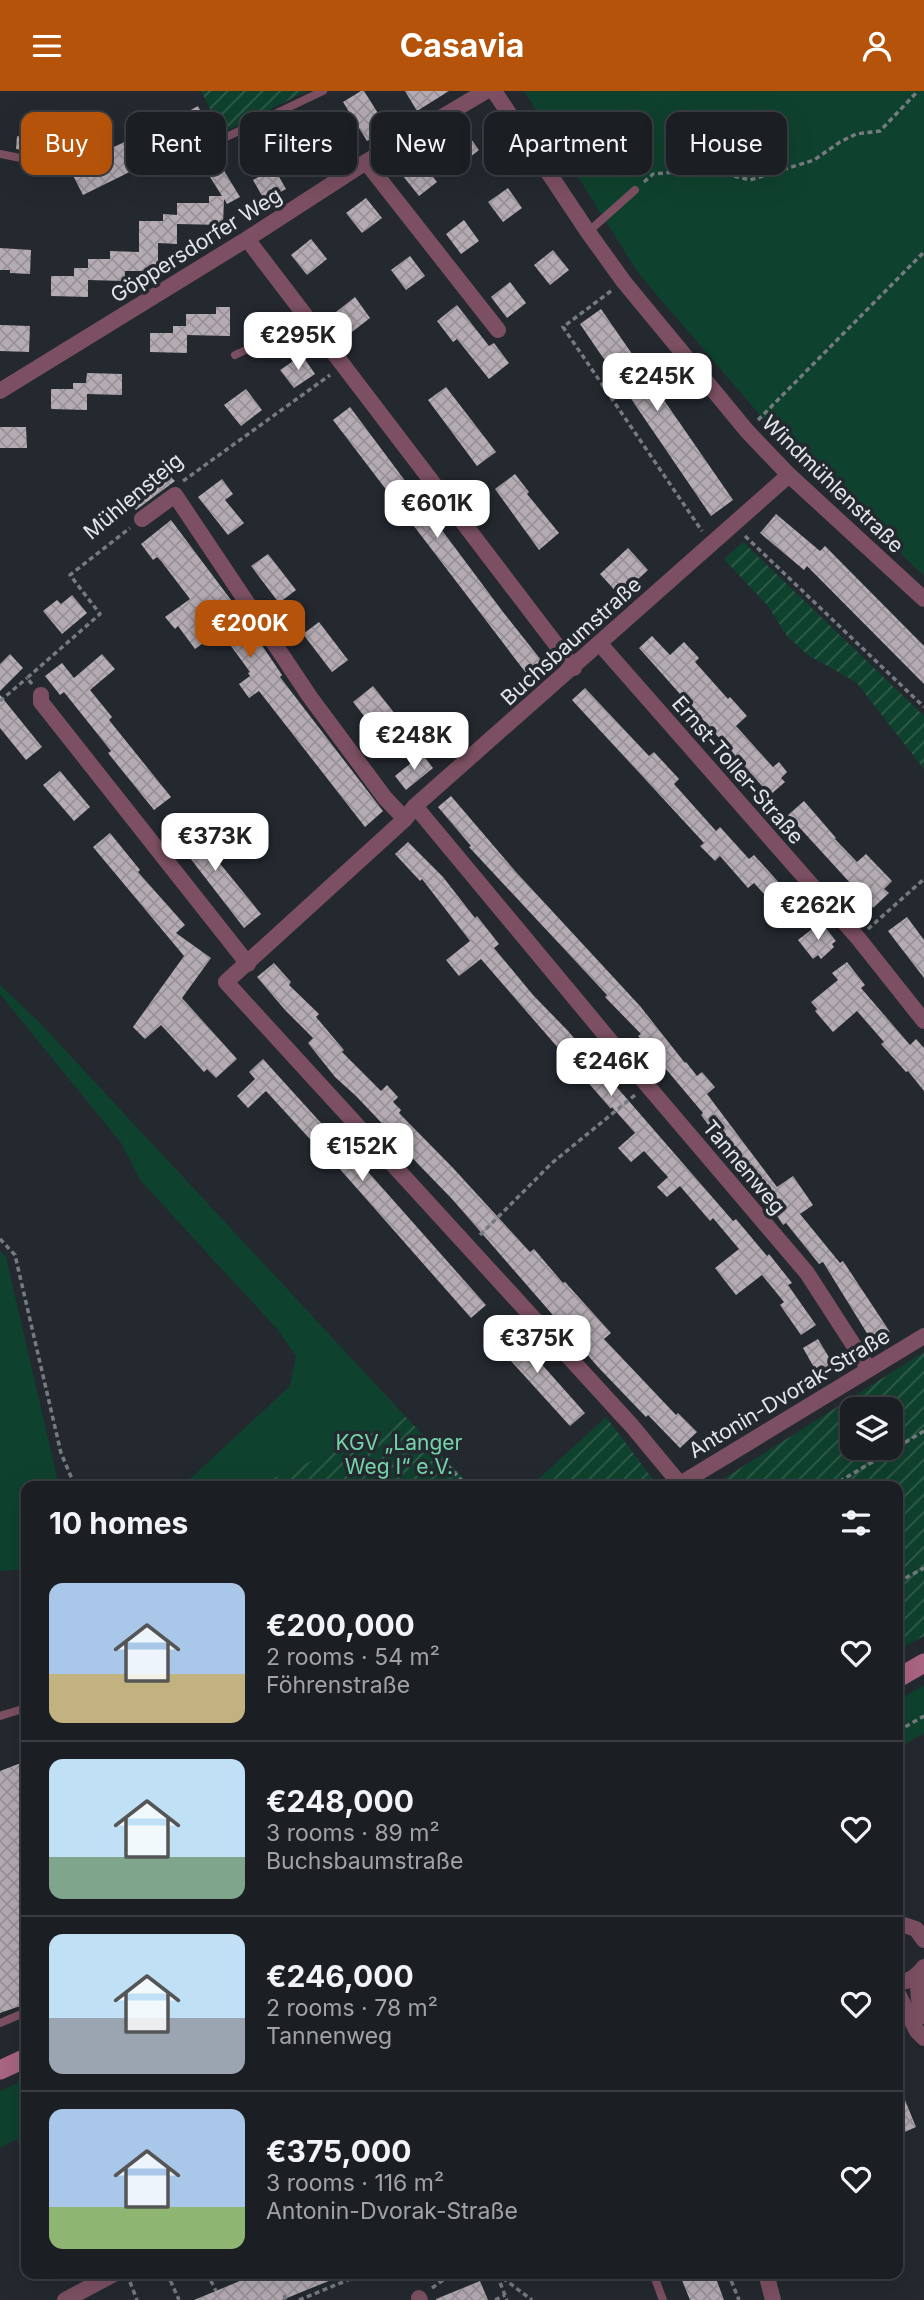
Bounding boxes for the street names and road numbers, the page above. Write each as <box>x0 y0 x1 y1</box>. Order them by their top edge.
street label: Göppersdorfer Weg <box>106 182 286 308</box>
street label: Windmühlenstraße <box>757 410 909 558</box>
street label: Mühlensteig <box>78 447 188 545</box>
street label: Buchsbaumstraße <box>496 571 646 711</box>
street label: Ernst-Toller-Straße <box>667 691 809 849</box>
street label: Tannenweg <box>697 1115 791 1219</box>
street label: Antonin-Dvorak-Straße <box>684 1323 894 1463</box>

